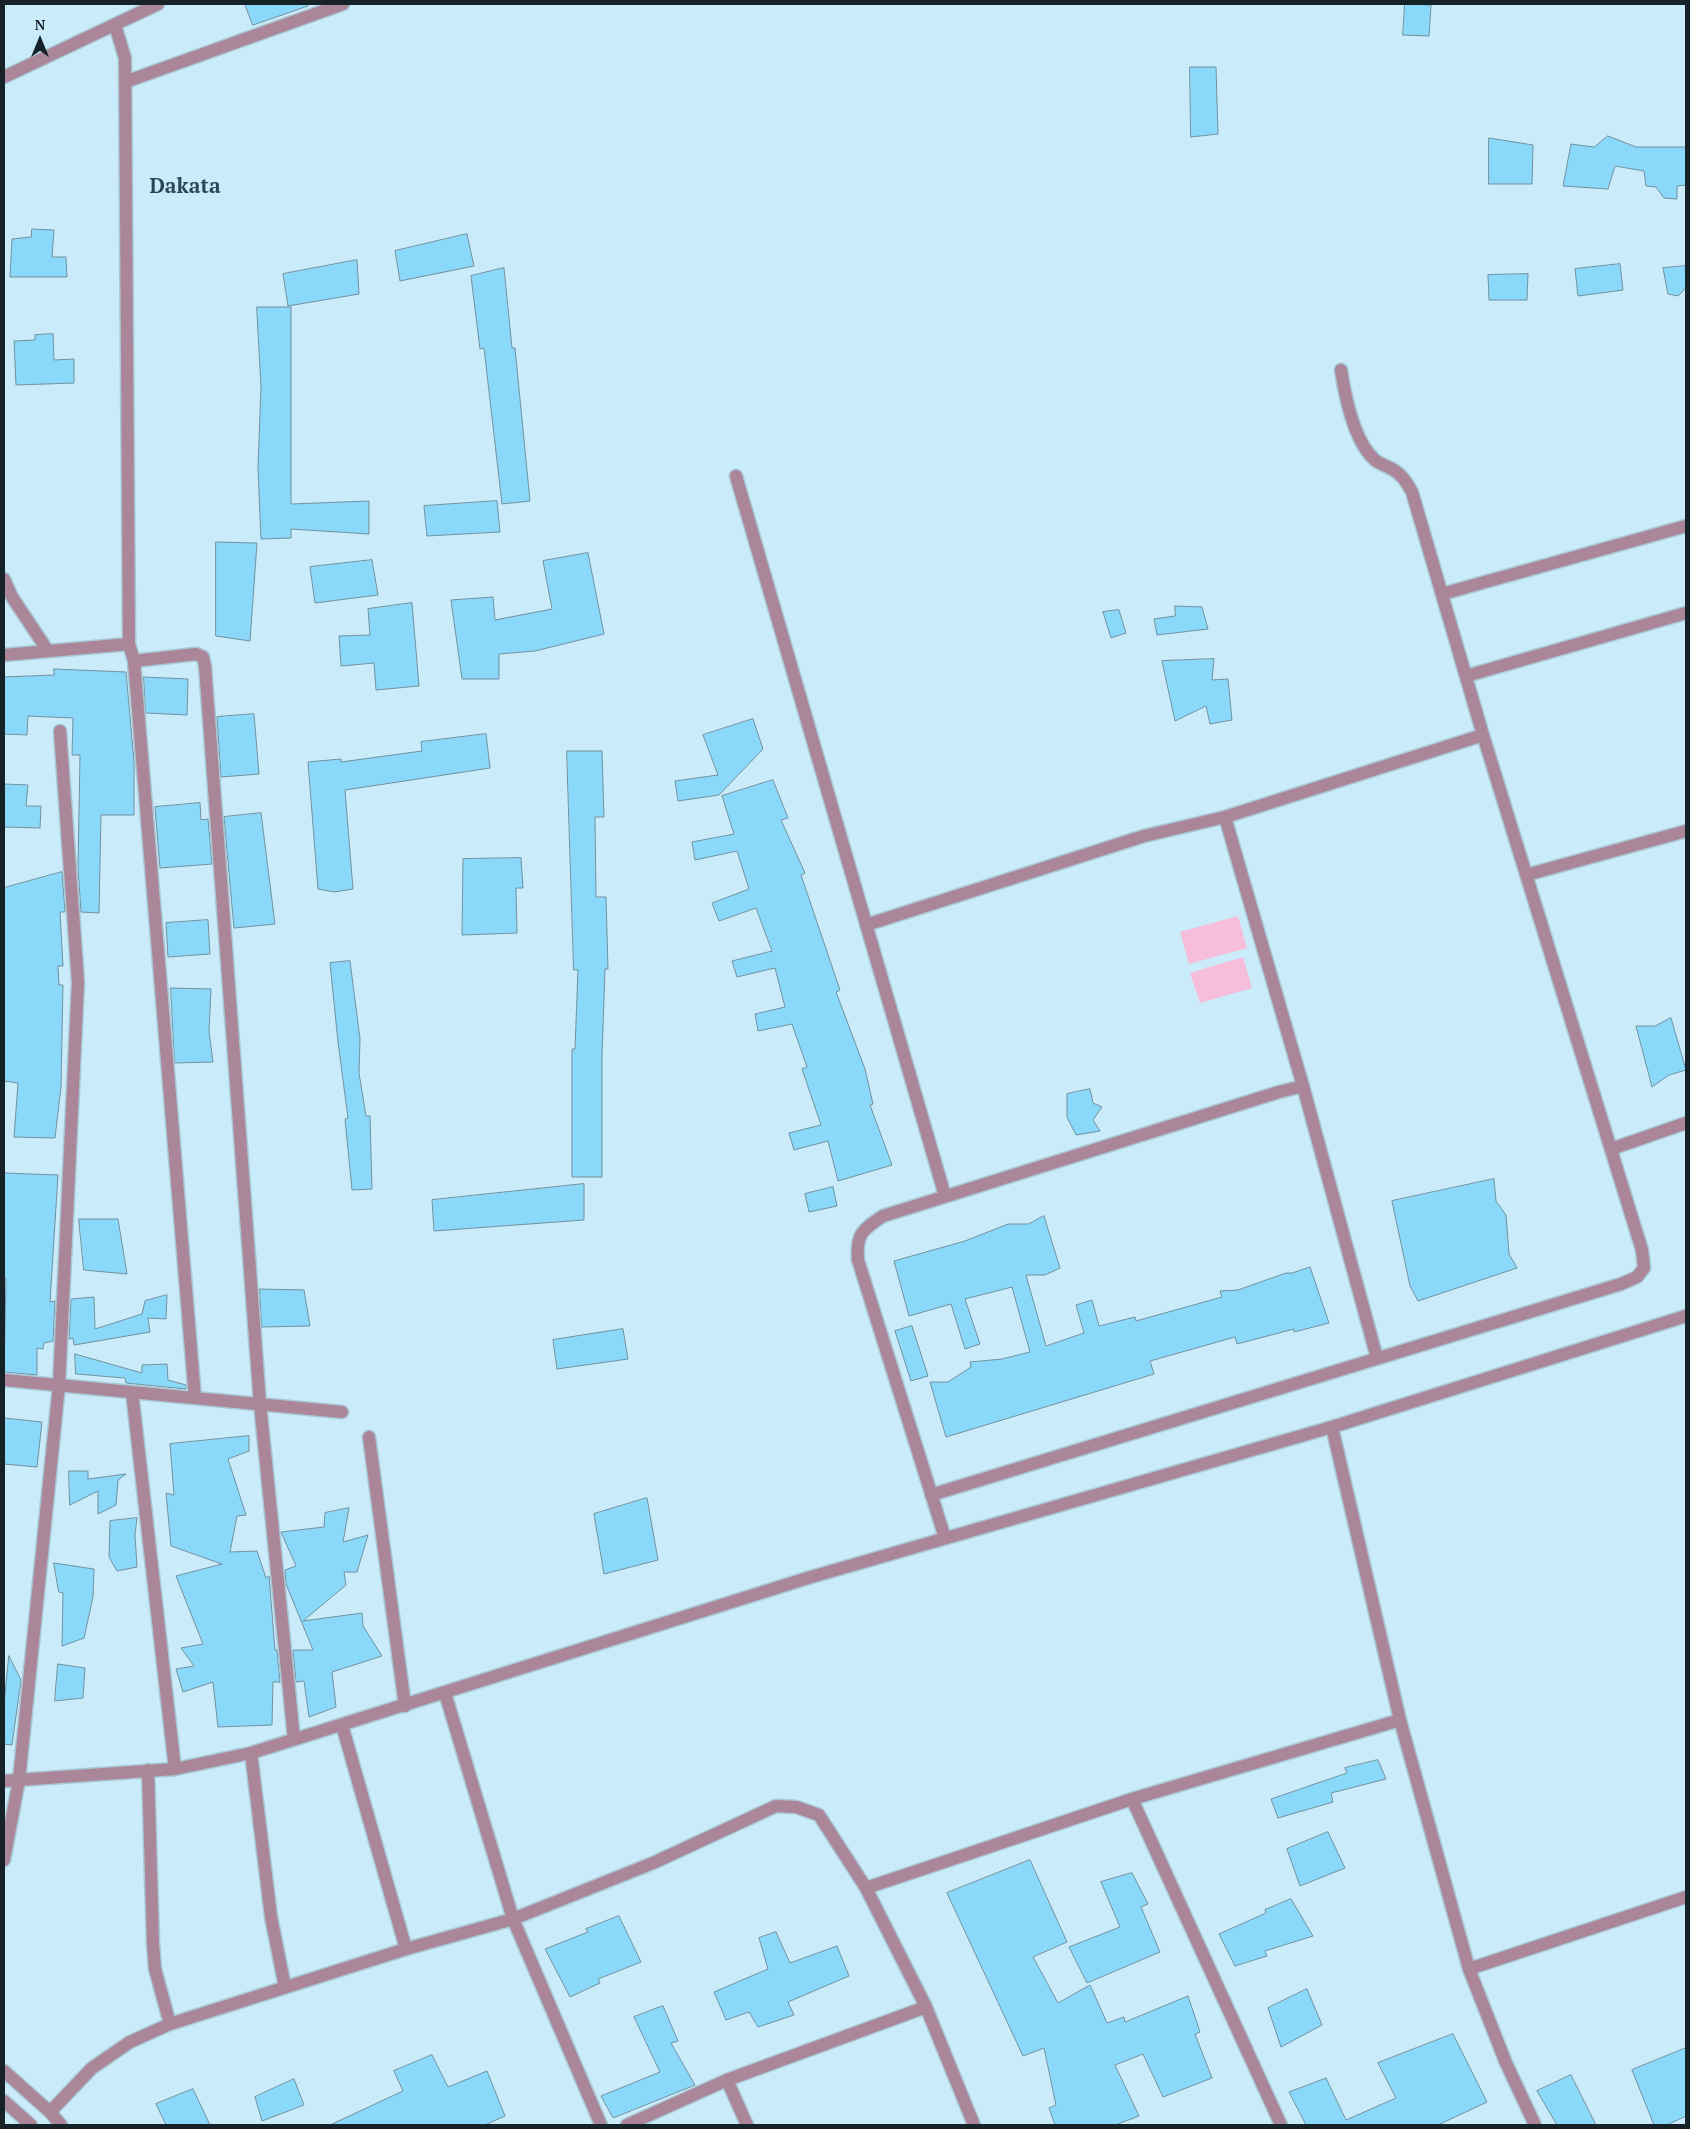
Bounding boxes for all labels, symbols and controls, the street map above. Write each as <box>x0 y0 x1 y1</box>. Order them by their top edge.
north arrow <box>15 15 65 65</box>
text: N <box>35 15 45 34</box>
district label: Dakata <box>149 174 221 200</box>

